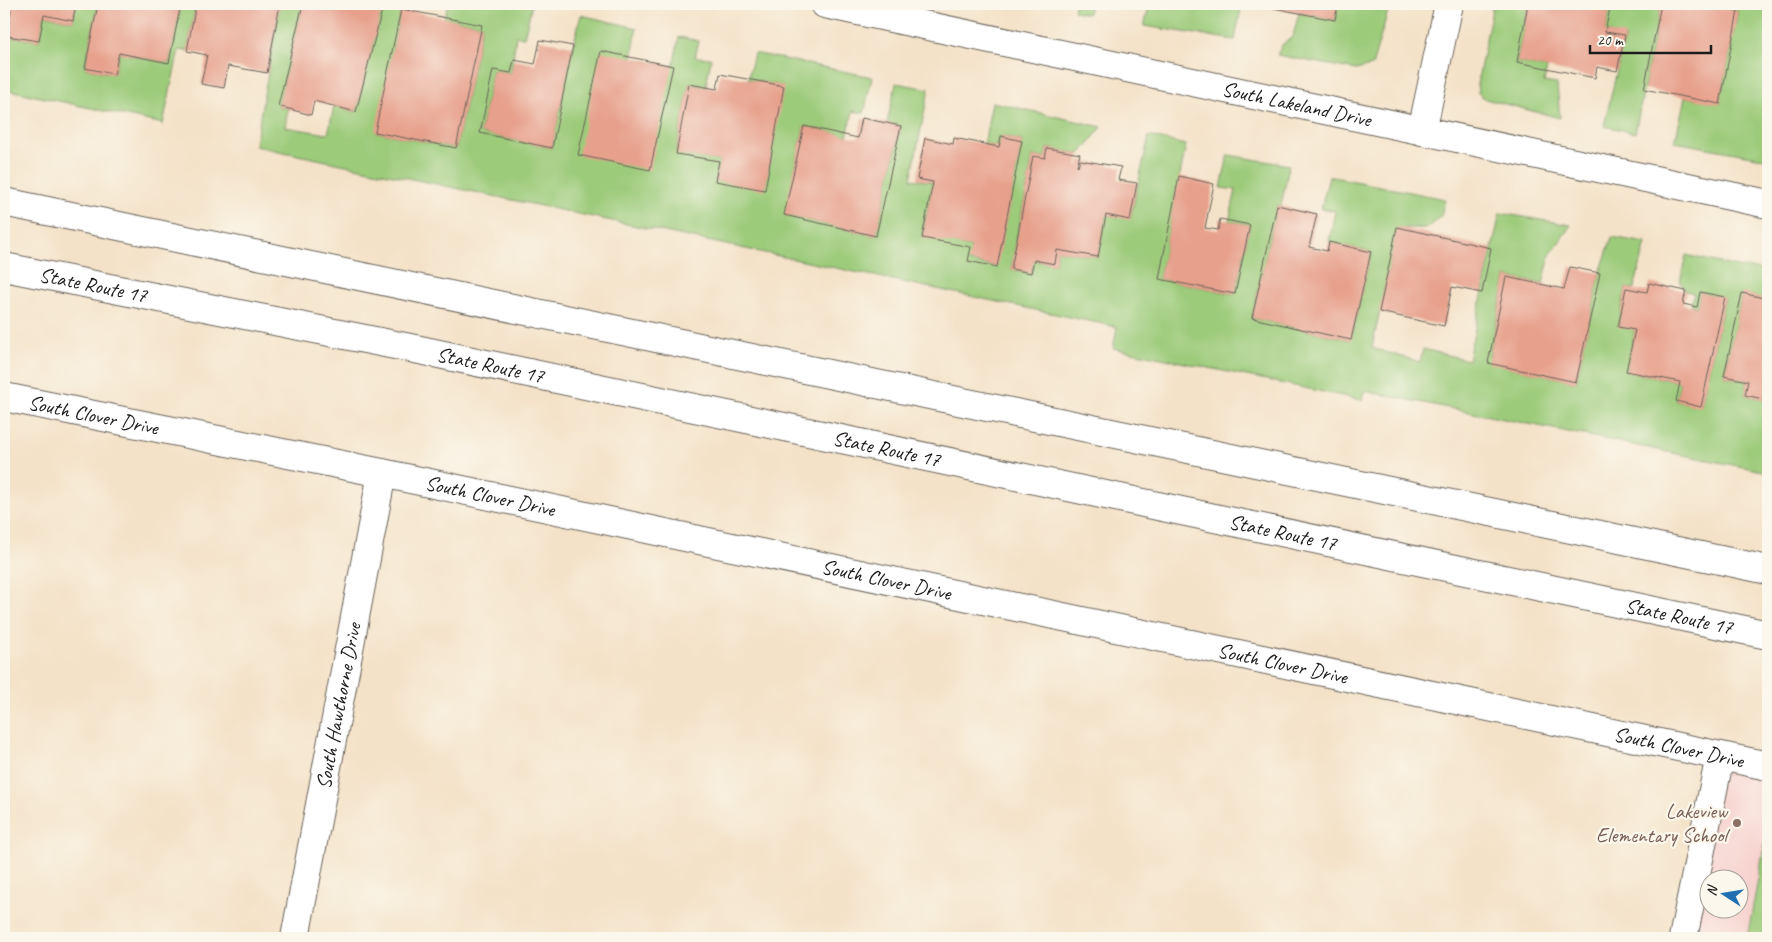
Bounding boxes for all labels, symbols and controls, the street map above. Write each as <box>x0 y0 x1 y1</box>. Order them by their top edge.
scale bar <box>1590 22 1711 54</box>
text: 20 m <box>1597 31 1624 50</box>
street label: South Lakeland Drive <box>1220 76 1375 133</box>
street label: State Route 17 <box>37 261 151 309</box>
street label: State Route 17 <box>434 341 548 389</box>
street label: South Clover Drive <box>26 389 162 441</box>
street label: State Route 17 <box>830 425 944 473</box>
street label: South Clover Drive <box>423 469 558 522</box>
street label: State Route 17 <box>1227 508 1340 557</box>
street label: South Clover Drive <box>819 553 955 606</box>
street label: State Route 17 <box>1623 592 1737 641</box>
street label: South Hawthorne Drive <box>310 619 367 791</box>
street label: South Clover Drive <box>1215 637 1351 690</box>
street label: South Clover Drive <box>1612 721 1747 774</box>
place label: Lakeview Elementary School <box>1596 798 1730 848</box>
marker: Lakeview Elementary School <box>1731 817 1743 829</box>
north arrow <box>1700 870 1750 920</box>
text: N <box>1703 883 1721 897</box>

